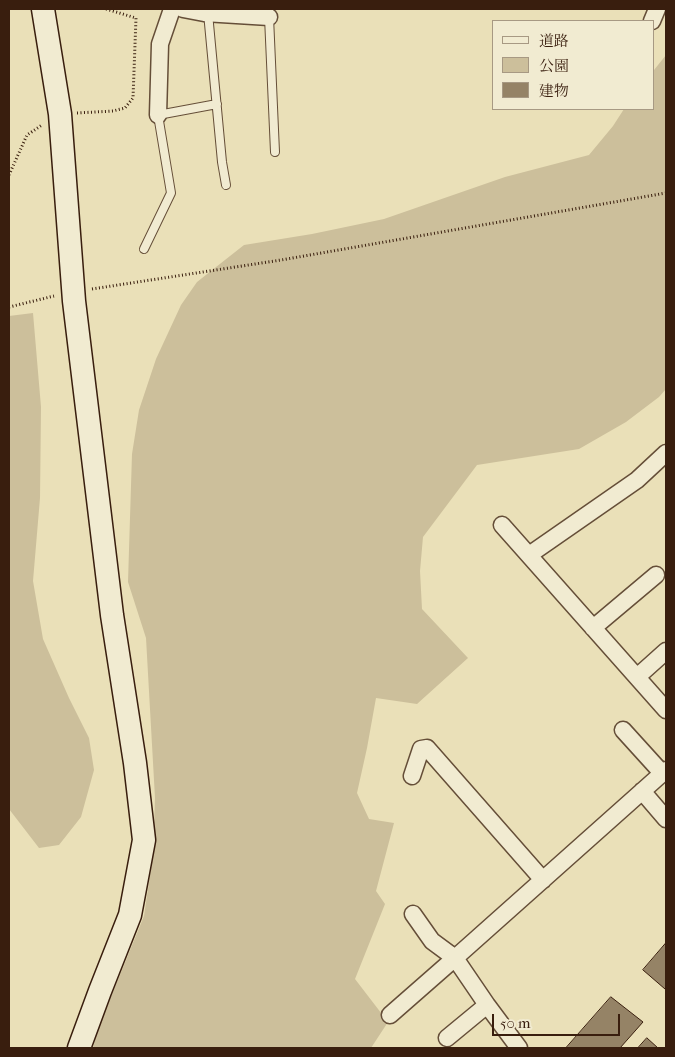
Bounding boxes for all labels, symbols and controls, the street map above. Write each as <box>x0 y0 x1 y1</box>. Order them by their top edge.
legend <box>492 20 655 110</box>
text: 道路 <box>539 32 569 50</box>
text: 公園 <box>539 57 569 75</box>
text: 建物 <box>539 82 569 100</box>
scale bar <box>495 1004 622 1036</box>
text: 50 m <box>500 1014 530 1032</box>

